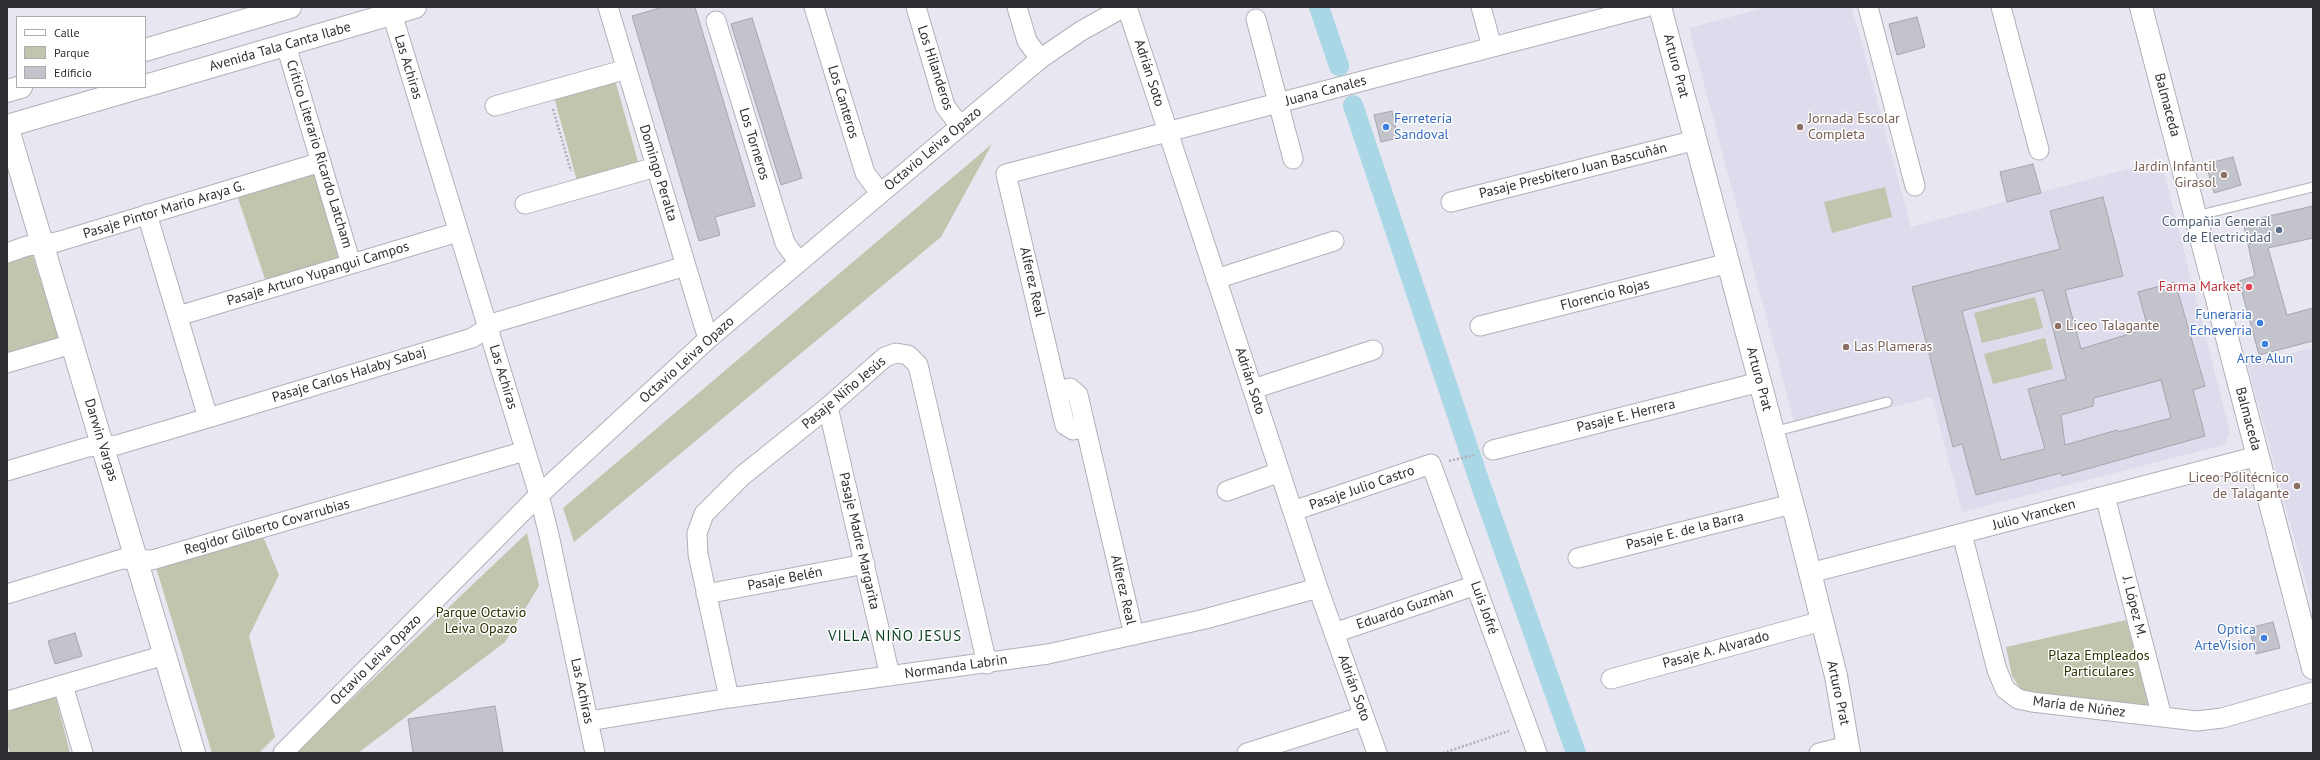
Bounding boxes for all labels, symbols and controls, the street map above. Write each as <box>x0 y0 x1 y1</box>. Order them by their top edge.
legend <box>16 16 146 88</box>
street label: Avenida Tala Canta Ilabe <box>207 19 353 75</box>
street label: Los Hilanderos <box>913 23 957 113</box>
text: Calle <box>54 25 80 40</box>
street label: Arturo Prat <box>1659 32 1693 100</box>
street label: Las Achiras <box>390 33 426 101</box>
street label: Adrián Soto <box>1130 37 1168 109</box>
text: Parque <box>54 45 89 60</box>
street label: Crítico Literario Ricardo Latcham <box>282 58 356 250</box>
street label: Los Canteros <box>824 63 862 141</box>
text: Edificio <box>54 65 92 80</box>
street label: Balmaceda <box>2150 71 2184 139</box>
street label: Juana Canales <box>1284 72 1368 110</box>
street label: Octavio Leiva Opazo <box>881 103 985 195</box>
street label: Los Torneros <box>735 106 773 182</box>
place label: Ferretería Sandoval <box>1394 111 1452 144</box>
place label: Jornada Escolar Completa <box>1808 111 1900 144</box>
marker: Ferretería Sandoval <box>1381 122 1391 132</box>
marker: Jornada Escolar Completa <box>1795 122 1805 132</box>
street label: Domingo Peralta <box>635 123 681 223</box>
street label: Pasaje Presbítero Juan Bascuñán <box>1477 140 1669 202</box>
place label: Jardín Infantil Girasol <box>2134 159 2216 192</box>
marker: Jardín Infantil Girasol <box>2219 170 2229 180</box>
street label: Pasaje Pintor Mario Araya G. <box>81 177 247 243</box>
place label: Compañia General de Electricidad <box>2162 214 2271 246</box>
marker: Compañia General de Electricidad <box>2274 225 2284 235</box>
street label: Pasaje Arturo Yupangui Campos <box>225 238 411 310</box>
street label: Alferez Real <box>1016 245 1048 319</box>
street label: Florencio Rojas <box>1559 276 1651 314</box>
place label: Farma Market <box>2159 279 2241 295</box>
marker: Farma Market <box>2244 282 2254 292</box>
place label: Funeraria Echeverria <box>2190 307 2252 340</box>
street label: Octavio Leiva Opazo <box>636 313 738 407</box>
place label: Liceo Talagante <box>2066 318 2159 334</box>
marker: Funeraria Echeverria <box>2255 318 2265 328</box>
marker: Liceo Talagante <box>2053 321 2063 331</box>
place label: Las Plameras <box>1854 339 1932 355</box>
marker: Arte Alun <box>2260 339 2270 349</box>
marker: Las Plameras <box>1841 342 1851 352</box>
street label: Las Achiras <box>485 343 521 411</box>
street label: Pasaje Carlos Halaby Sabaj <box>270 344 428 406</box>
street label: Adrián Soto <box>1231 345 1269 417</box>
street label: Arturo Prat <box>1742 345 1776 413</box>
place label: Arte Alun <box>2237 351 2293 367</box>
street label: Pasaje Niño Jesús <box>799 353 889 433</box>
street label: Balmaceda <box>2231 385 2265 453</box>
street label: Pasaje E. Herrera <box>1575 396 1677 436</box>
street label: Darwin Vargas <box>80 397 122 483</box>
street label: Pasaje Julio Castro <box>1307 462 1417 514</box>
place label: Liceo Politécnico de Talagante <box>2188 470 2289 502</box>
street label: Pasaje Madre Margarita <box>835 471 883 611</box>
marker: Liceo Politécnico de Talagante <box>2292 481 2302 491</box>
street label: Regidor Gilberto Covarrubias <box>182 495 352 559</box>
street label: Julio Vrancken <box>1991 496 2077 534</box>
street label: Pasaje E. de la Barra <box>1624 508 1746 554</box>
street label: Alferez Real <box>1107 553 1139 627</box>
street label: Pasaje Belén <box>746 564 824 594</box>
street label: J. López M. <box>2118 574 2150 640</box>
street label: Luis Jofré <box>1467 579 1501 637</box>
street label: Eduardo Guzmán <box>1354 585 1456 633</box>
park label: Parque Octavio Leiva Opazo <box>436 605 526 638</box>
street label: Octavio Leiva Opazo <box>327 611 425 709</box>
place label: Optica ArteVision <box>2194 622 2256 654</box>
district label: VILLA NIÑO JESUS <box>828 628 962 646</box>
street label: Pasaje A. Alvarado <box>1661 628 1771 672</box>
marker: Optica ArteVision <box>2259 633 2269 643</box>
park label: Plaza Empleados Particulares <box>2048 648 2150 680</box>
street label: Normanda Labrin <box>904 651 1008 683</box>
street label: Adrián Soto <box>1334 652 1374 724</box>
street label: Las Achiras <box>567 657 597 725</box>
street label: Arturo Prat <box>1823 659 1853 727</box>
street label: María de Núñez <box>2032 693 2126 721</box>

